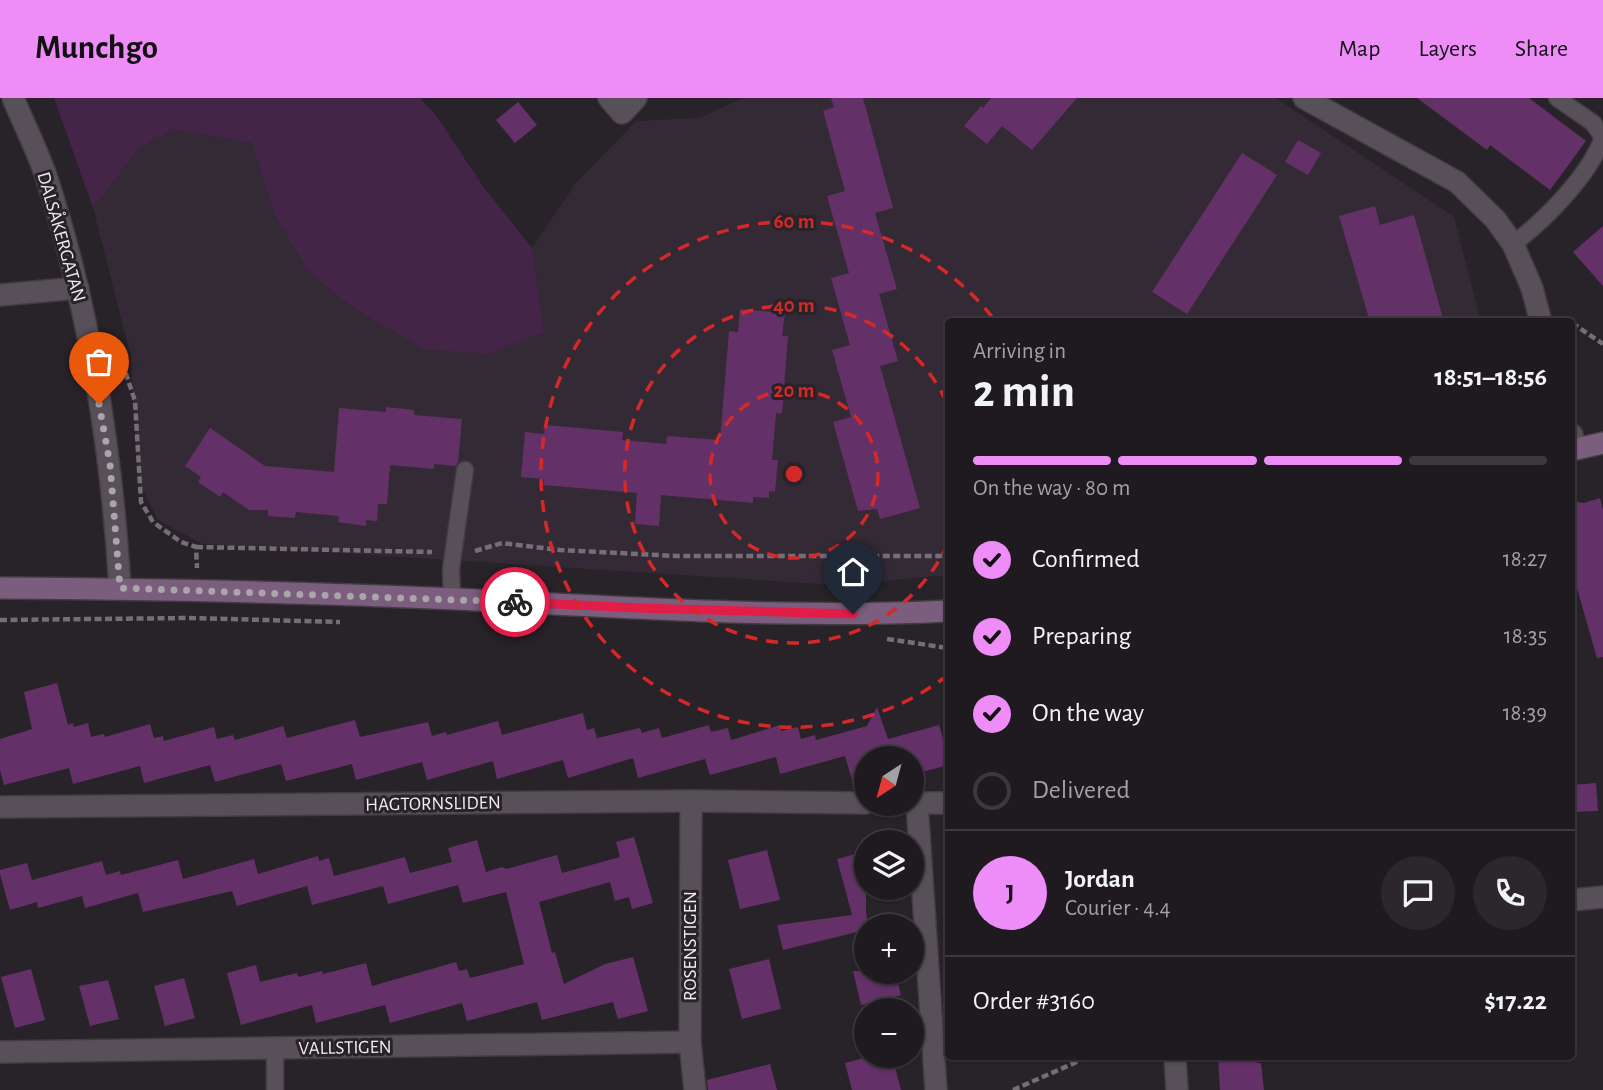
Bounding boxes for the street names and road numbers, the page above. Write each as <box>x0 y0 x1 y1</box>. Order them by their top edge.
street label: DALSÅKERGATAN <box>33 169 91 304</box>
street label: HAGTORNSLIDEN <box>365 793 501 815</box>
street label: ROSENSTIGEN <box>681 891 700 1001</box>
street label: VALLSTIGEN <box>298 1038 392 1058</box>

